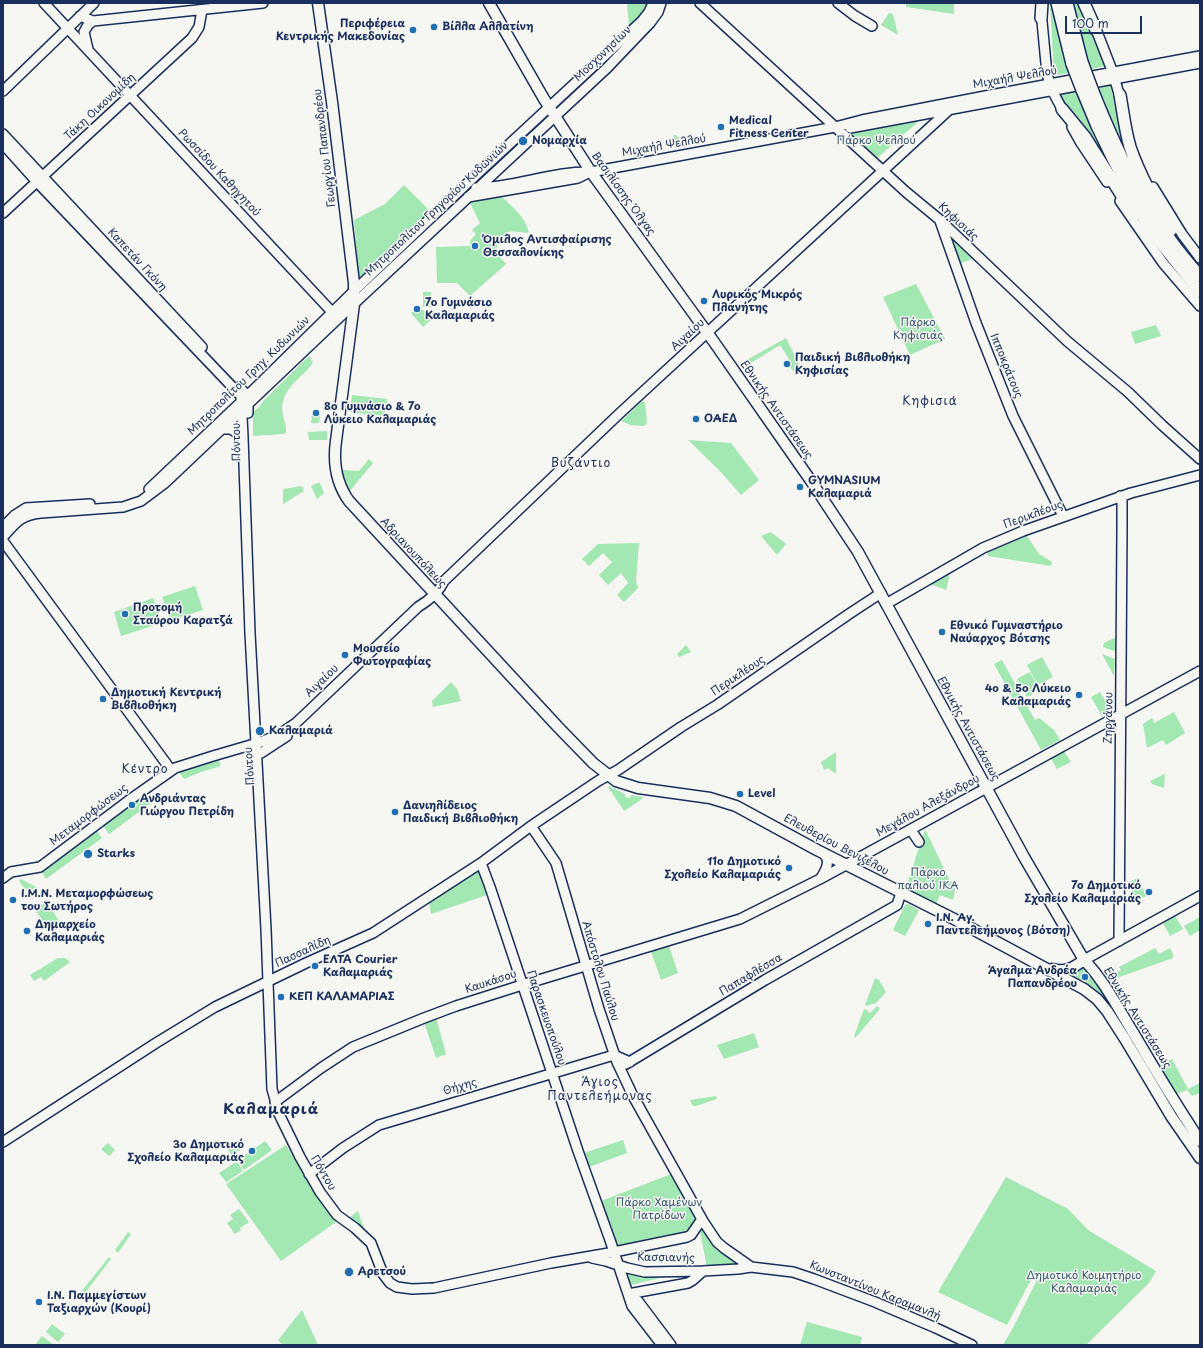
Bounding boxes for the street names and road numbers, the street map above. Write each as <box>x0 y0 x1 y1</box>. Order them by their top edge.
street label: Μοσχονησίων <box>572 23 634 85</box>
street label: Μιχαήλ Ψελλού <box>972 64 1058 92</box>
street label: Τάκη Οικονομίδη <box>62 71 138 143</box>
street label: Γεωργίου Παπανδρέου <box>311 88 339 208</box>
street label: Ρωσσίδου Καθηγητού <box>175 127 263 219</box>
street label: Μιχαήλ Ψελλού <box>621 132 707 160</box>
street label: Μητροπολίτου Γρηγορίου Κυδωνιών <box>363 139 511 279</box>
street label: Βασιλίσσης Όλγας <box>588 150 658 238</box>
street label: Κηφισιάς <box>935 200 981 244</box>
street label: Καπετάν Γκόνη <box>105 226 169 294</box>
street label: Μητροπολίτου Γρηγ. Κυδωνιών <box>185 314 313 438</box>
street label: Αιγαίου <box>668 316 708 354</box>
street label: Ιπποκράτους <box>987 332 1025 400</box>
street label: Εθνικής Αντιστάσεως <box>737 358 815 462</box>
street label: Πόντου <box>230 423 244 461</box>
street label: Περικλέους <box>1002 498 1064 532</box>
street label: Αδριανουπόλεως <box>377 515 449 591</box>
street label: Περικλέους <box>709 653 767 699</box>
street label: Αιγαίου <box>303 662 341 700</box>
street label: Εθνικής Αντιστάσεως <box>934 675 1002 783</box>
street label: Ζηργάνου <box>1102 692 1116 744</box>
street label: Πόντου <box>242 746 258 786</box>
street label: Μεγάλου Αλεξάνδρου <box>874 772 982 840</box>
street label: Μεταμορφώσεως <box>48 781 130 849</box>
street label: Ελευθερίου Βενιζέλου <box>781 812 891 878</box>
street label: Απόστολου Παύλου <box>579 920 621 1022</box>
street label: Πασσαλίδη <box>273 933 333 971</box>
street label: Παπαφλέσσα <box>717 951 785 999</box>
street label: Εθνικής Αντιστάσεως <box>1100 965 1174 1071</box>
street label: Καυκάσου <box>464 967 518 997</box>
street label: Παρασκευοπούλου <box>524 969 568 1067</box>
street label: Θήχης <box>442 1076 478 1098</box>
street label: Πόντου <box>307 1153 339 1193</box>
street label: Κασσιανής <box>637 1251 695 1265</box>
street label: Κωνσταντίνου Καραμανλή <box>808 1259 942 1323</box>

